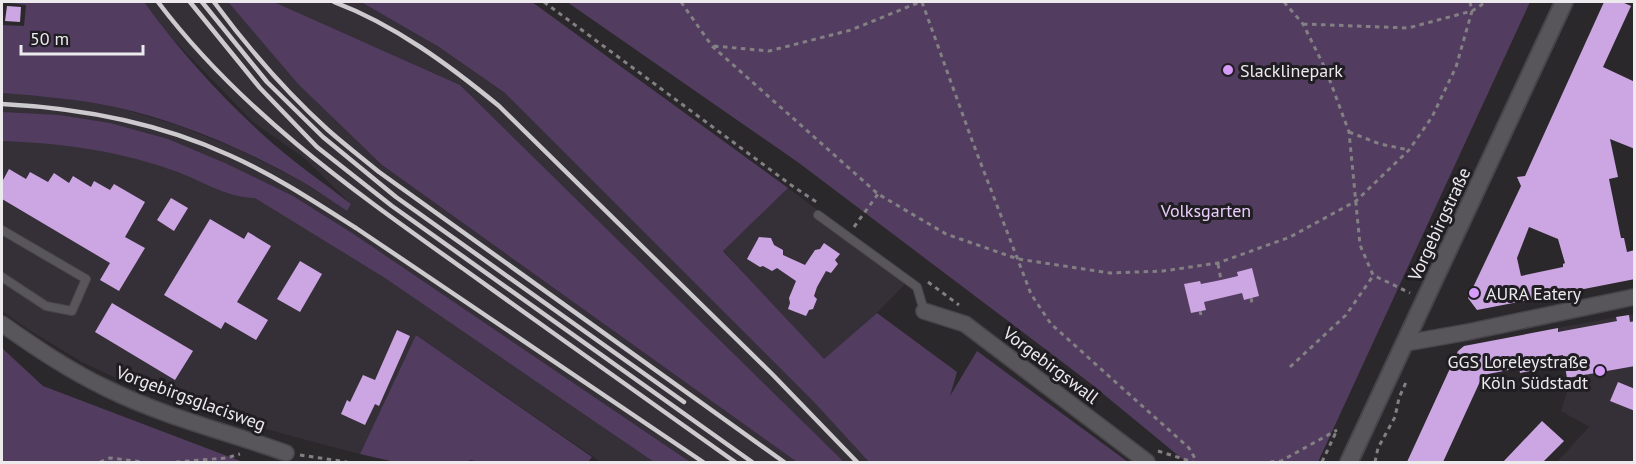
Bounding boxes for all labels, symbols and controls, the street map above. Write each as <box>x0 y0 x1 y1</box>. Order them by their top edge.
scale bar <box>21 18 142 56</box>
text: 50 m <box>30 27 69 50</box>
place label: Slacklinepark <box>1240 59 1343 82</box>
marker: Slacklinepark <box>1221 63 1235 77</box>
street label: Vorgebirgstraße <box>1402 164 1475 285</box>
park label: Volksgarten <box>1160 199 1251 222</box>
place label: AURA Eatery <box>1486 282 1582 305</box>
marker: AURA Eatery <box>1467 286 1481 300</box>
street label: Vorgebirgswall <box>998 321 1104 409</box>
place label: GGS Loreleystraße Köln Südstadt <box>1448 350 1588 394</box>
street label: Vorgebirgsglacisweg <box>112 360 269 436</box>
marker: GGS Loreleystraße Köln Südstadt <box>1593 364 1607 378</box>

